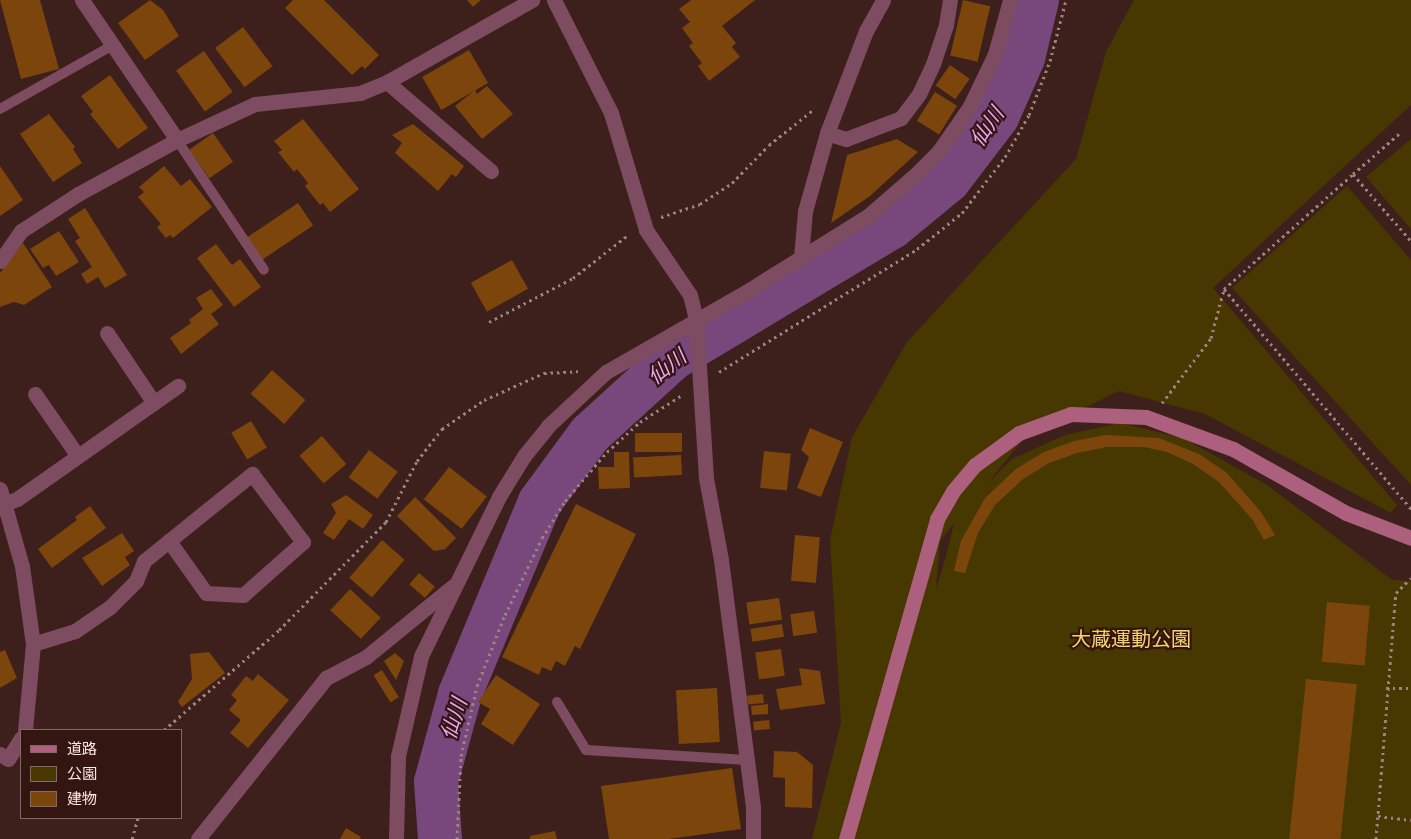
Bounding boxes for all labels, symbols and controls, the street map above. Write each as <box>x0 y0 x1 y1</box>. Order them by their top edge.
water label: 仙川 <box>965 103 1009 151</box>
water label: 仙川 <box>643 344 691 390</box>
park label: 大蔵運動公園 <box>1071 627 1191 651</box>
water label: 仙川 <box>436 695 472 743</box>
legend <box>20 729 182 819</box>
text: 道路 <box>67 738 97 760</box>
text: 公園 <box>67 763 97 785</box>
text: 建物 <box>67 788 97 810</box>

